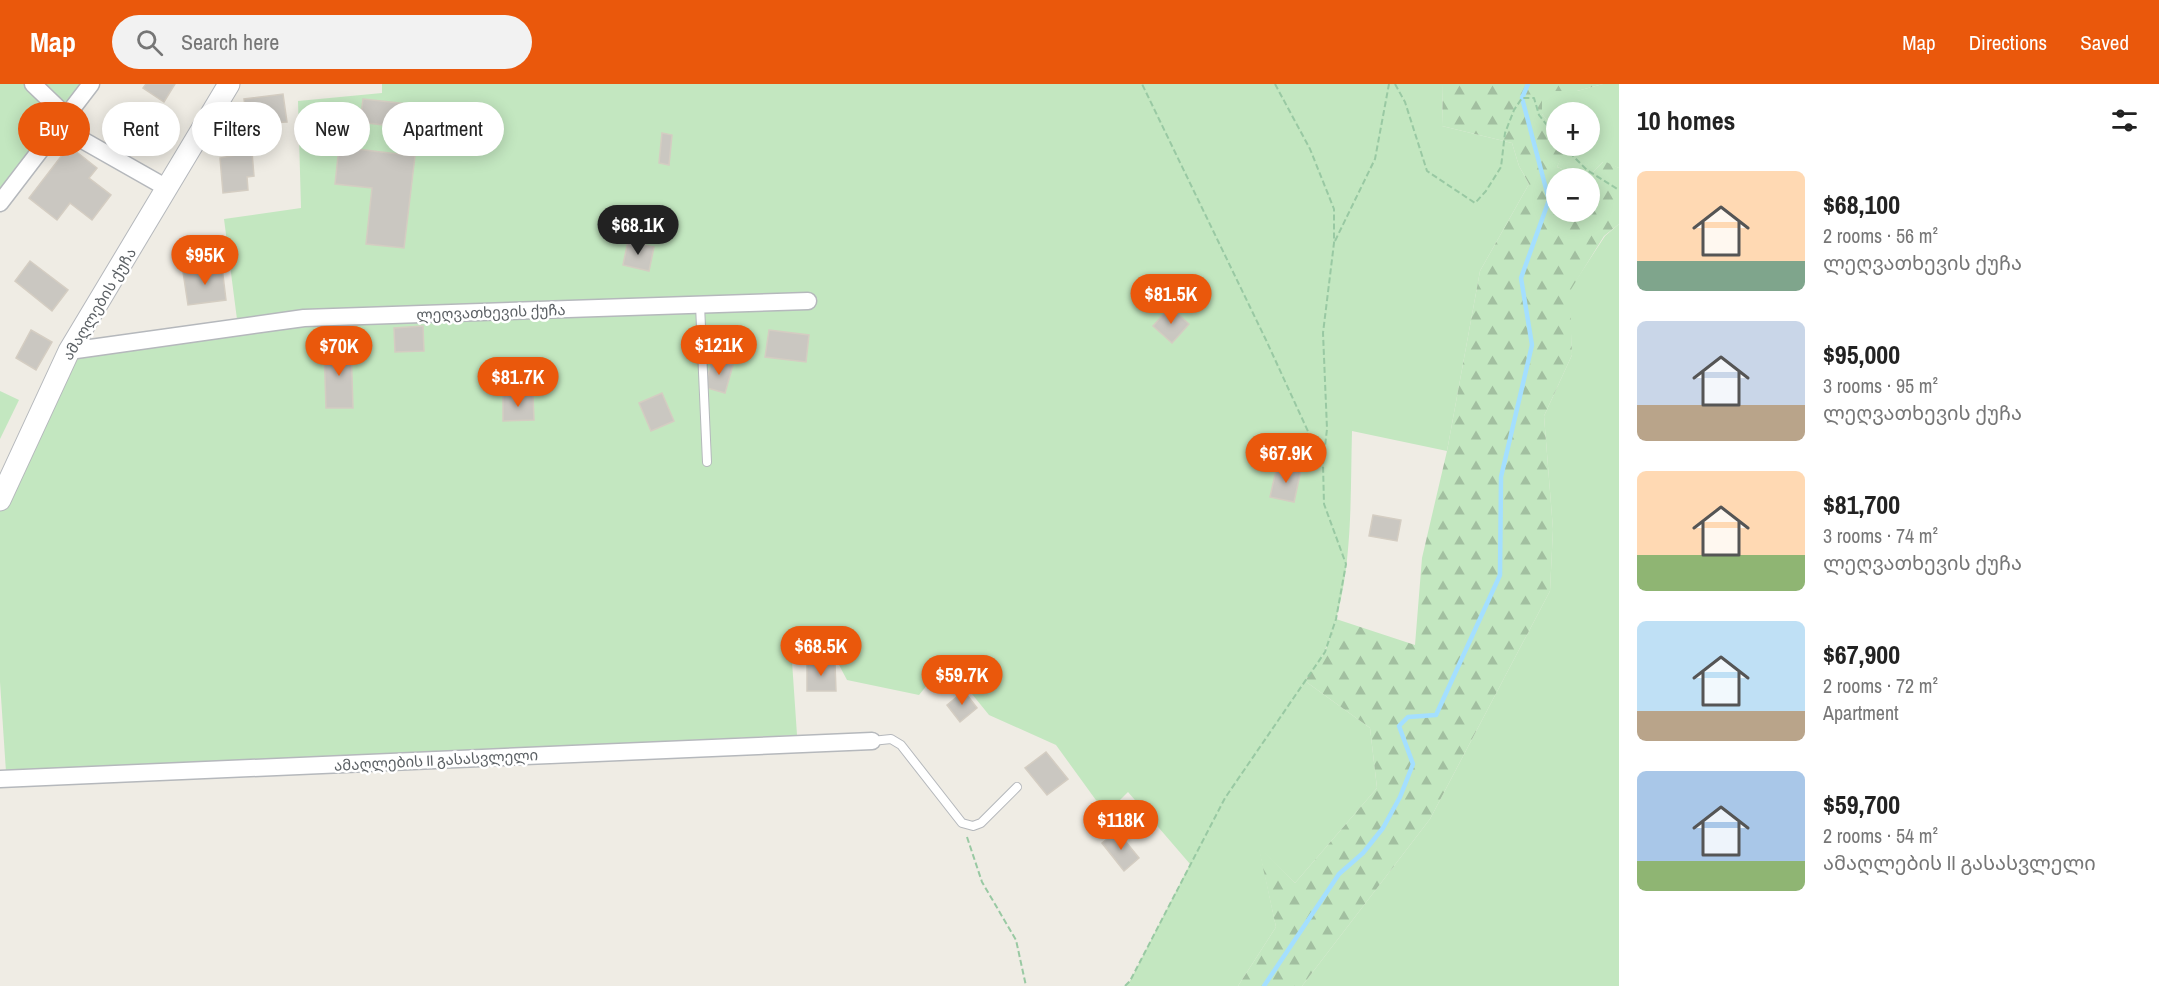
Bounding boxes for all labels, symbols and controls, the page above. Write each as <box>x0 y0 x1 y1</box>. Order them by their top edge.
search box <box>112 15 532 69</box>
text: Map <box>30 23 76 61</box>
icon: search <box>133 26 166 59</box>
text: Search here <box>181 27 279 57</box>
text: Map <box>1902 28 1936 57</box>
text: Directions <box>1969 28 2047 57</box>
text: Saved <box>2080 28 2129 57</box>
chip: Buy <box>18 102 90 156</box>
chip: Rent <box>102 102 180 156</box>
chip: Filters <box>192 102 282 156</box>
chip: New <box>294 102 370 156</box>
chip: Apartment <box>382 102 504 156</box>
map controls <box>1546 102 1600 222</box>
button: + <box>1546 102 1600 156</box>
text: 10 homes <box>1637 103 1735 138</box>
icon: filters <box>2108 104 2141 137</box>
button: − <box>1546 168 1600 222</box>
text: $68,100 <box>1823 187 1900 222</box>
icon: home <box>1685 195 1757 267</box>
pin: $68.1K <box>589 205 687 256</box>
text: $68.1K <box>612 211 664 238</box>
text: 2 rooms · 56 m² <box>1823 222 1938 249</box>
pin: $95K <box>169 235 241 286</box>
text: $95K <box>185 241 225 268</box>
street label: ამაღლების ქუჩა <box>57 244 141 364</box>
text: ლეღვათხევის ქუჩა <box>1823 249 2022 276</box>
pin: $81.5K <box>1122 274 1220 325</box>
text: $81.5K <box>1145 280 1197 307</box>
street label: ლეღვათხევის ქუჩა <box>416 299 566 325</box>
pin: $121K <box>677 325 761 376</box>
pin: $70K <box>303 326 375 377</box>
text: $121K <box>695 331 743 358</box>
text: $70K <box>319 332 359 359</box>
text: $95,000 <box>1823 337 1900 372</box>
icon: home <box>1685 345 1757 417</box>
pin: $81.7K <box>469 357 567 408</box>
text: $81.7K <box>492 363 544 390</box>
text: 3 rooms · 95 m² <box>1823 372 1938 399</box>
text: ლეღვათხევის ქუჩა <box>1823 399 2022 426</box>
pin: $67.9K <box>1237 433 1335 484</box>
text: $67.9K <box>1260 439 1312 466</box>
text: $81,700 <box>1823 487 1900 522</box>
icon: home <box>1685 495 1757 567</box>
text: 3 rooms · 74 m² <box>1823 522 1938 549</box>
text: ლეღვათხევის ქუჩა <box>1823 549 2022 576</box>
pin: $68.5K <box>772 626 870 677</box>
text: $68.5K <box>795 632 847 659</box>
text: $67,900 <box>1823 637 1900 672</box>
icon: home <box>1685 645 1757 717</box>
pin: $59.7K <box>913 655 1011 706</box>
text: $59.7K <box>936 661 988 688</box>
text: 2 rooms · 72 m² <box>1823 672 1938 699</box>
text: Apartment <box>1823 699 1899 726</box>
street label: ამაღლების II გასასვლელი <box>333 744 539 776</box>
text: $59,700 <box>1823 787 1900 822</box>
icon: home <box>1685 795 1757 867</box>
pin: $118K <box>1079 800 1163 851</box>
text: $118K <box>1097 806 1145 833</box>
text: 2 rooms · 54 m² <box>1823 822 1938 849</box>
text: ამაღლების II გასასვლელი <box>1823 849 2096 876</box>

